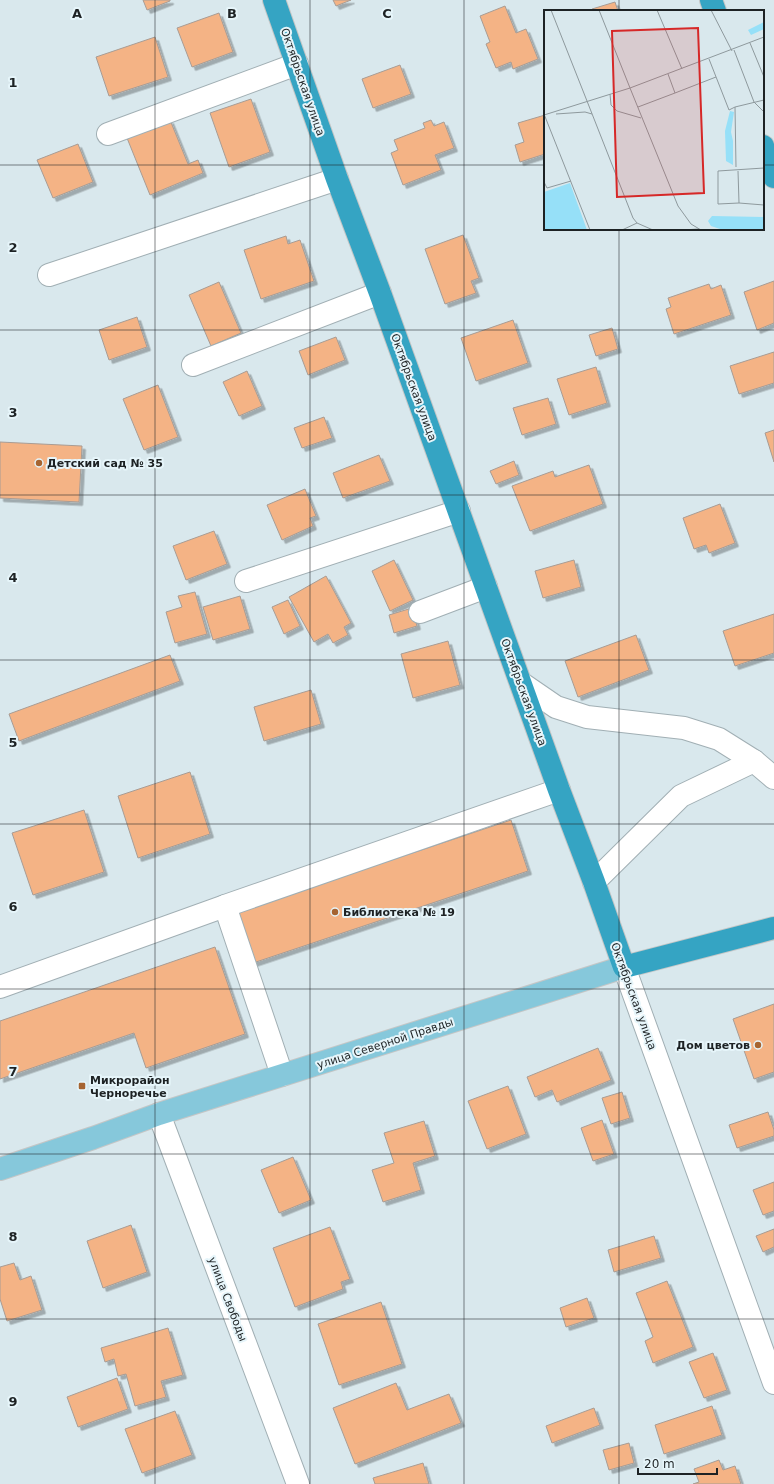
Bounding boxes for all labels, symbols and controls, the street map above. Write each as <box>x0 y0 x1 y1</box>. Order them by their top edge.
text: A <box>72 6 82 21</box>
text: B <box>227 6 237 21</box>
text: C <box>382 6 392 21</box>
inset map <box>544 10 764 230</box>
street label: Октябрьская улица <box>278 27 327 138</box>
text: 1 <box>8 75 18 90</box>
text: 2 <box>8 240 18 255</box>
street label: Октябрьская улица <box>388 332 439 443</box>
text: 3 <box>8 405 18 420</box>
place label: Детский сад № 35 <box>47 457 163 470</box>
marker: Детский сад № 35 <box>34 458 44 468</box>
text: 4 <box>8 570 18 585</box>
street label: Октябрьская улица <box>498 637 549 748</box>
text: 5 <box>8 735 18 750</box>
text: 6 <box>8 899 18 914</box>
place label: Библиотека № 19 <box>343 906 455 919</box>
marker: Библиотека № 19 <box>330 907 340 917</box>
street label: Октябрьская улица <box>608 941 659 1052</box>
street label: улица Северной Правды <box>315 1015 455 1072</box>
place label: Дом цветов <box>676 1039 750 1052</box>
marker: Дом цветов <box>753 1040 763 1050</box>
text: 7 <box>8 1064 18 1079</box>
place label: Микрорайон Черноречье <box>90 1074 170 1100</box>
marker: Микрорайон Черноречье <box>77 1081 87 1091</box>
text: 8 <box>8 1229 18 1244</box>
street label: улица Свободы <box>205 1255 250 1343</box>
text: 9 <box>8 1394 18 1409</box>
scale bar <box>638 1450 717 1476</box>
text: 20 m <box>644 1457 675 1471</box>

